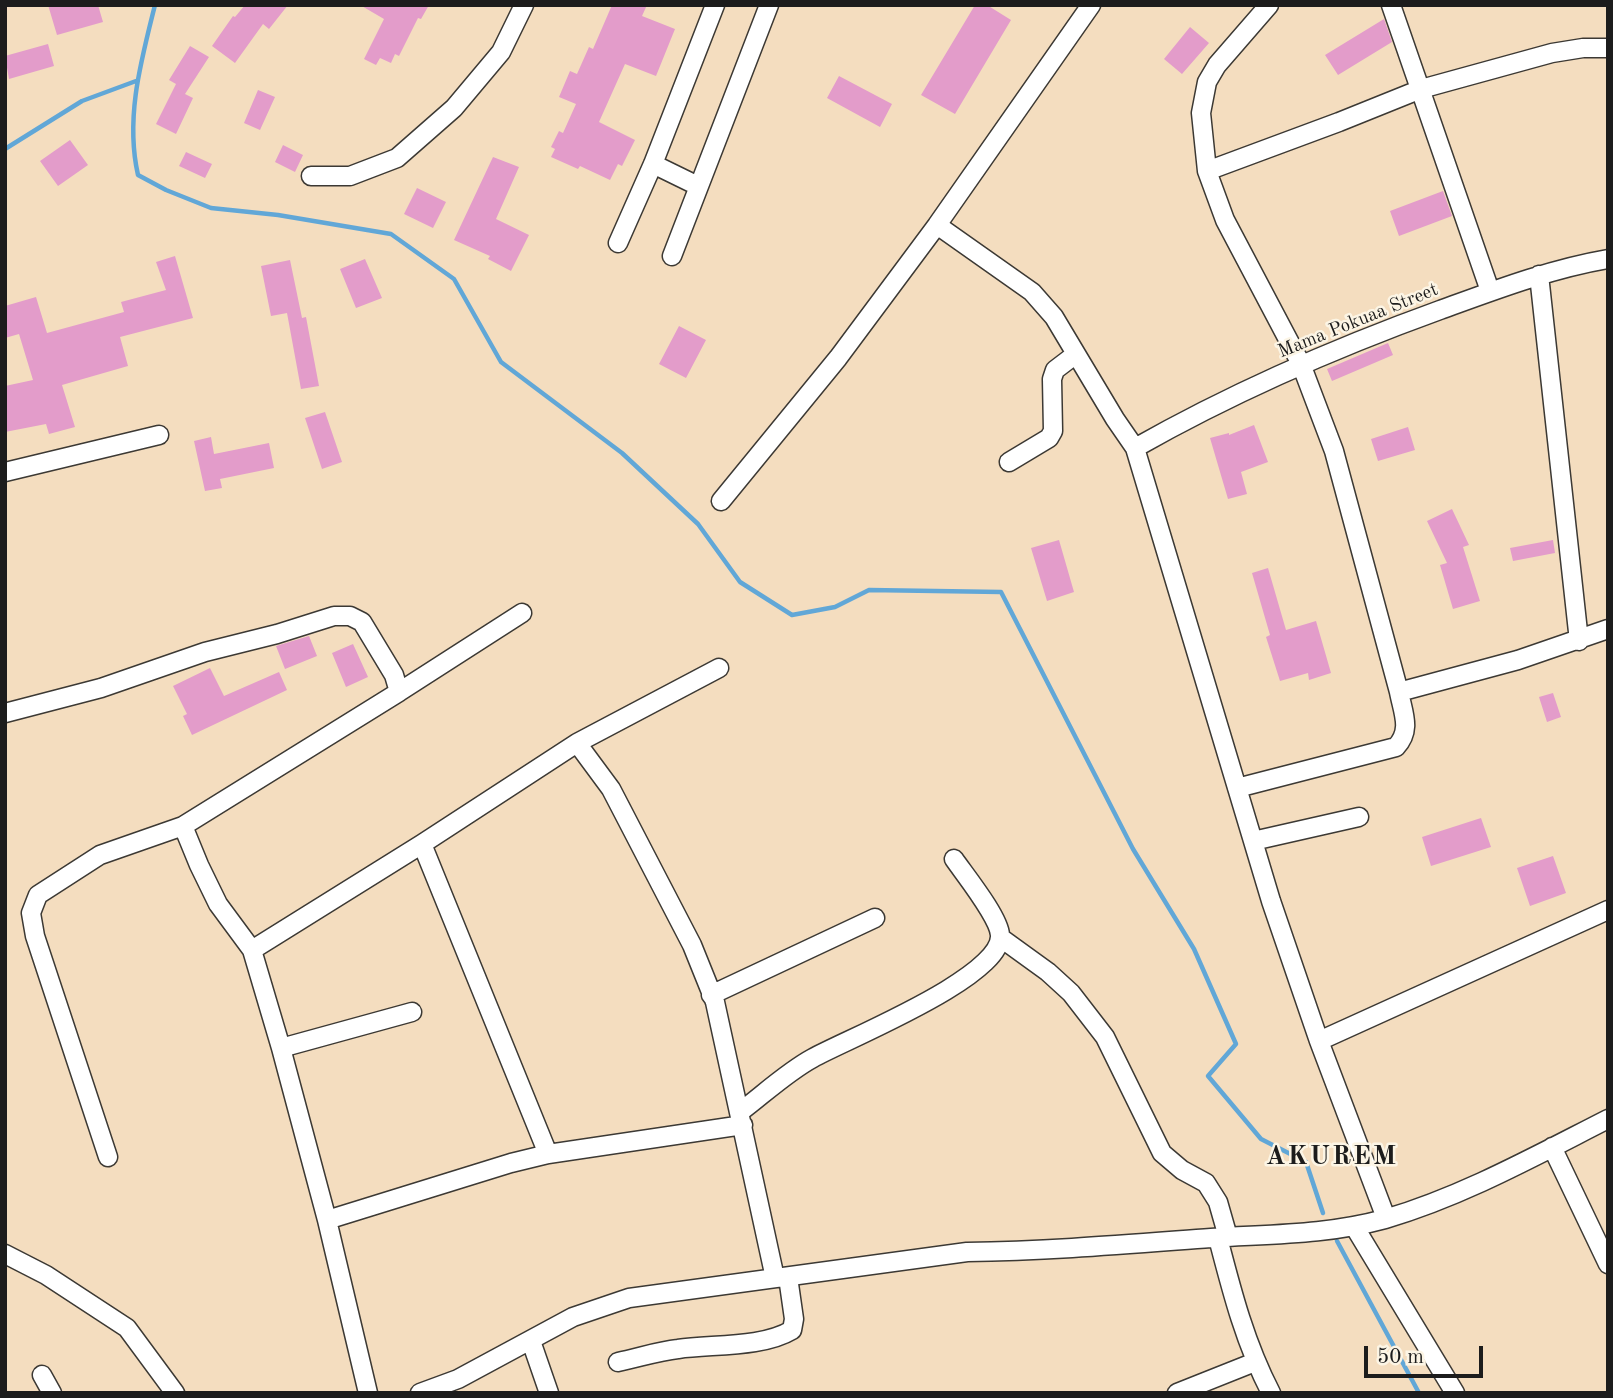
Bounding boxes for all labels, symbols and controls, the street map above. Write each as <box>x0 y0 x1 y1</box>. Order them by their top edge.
street label: Mama Pokuaa Street <box>1274 278 1442 364</box>
district label: AKUREM <box>1267 1141 1397 1173</box>
scale bar <box>1368 1332 1487 1376</box>
text: 50 m <box>1377 1347 1424 1368</box>

